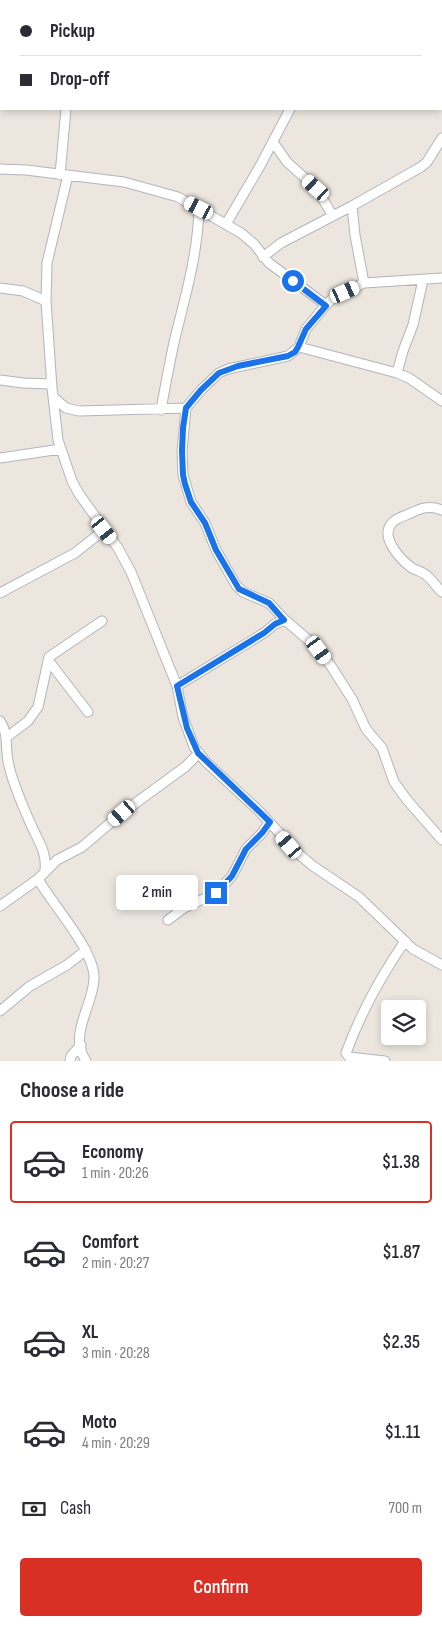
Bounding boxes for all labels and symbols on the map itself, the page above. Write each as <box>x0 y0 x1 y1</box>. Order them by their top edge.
car <box>299 172 332 204</box>
car <box>182 195 215 221</box>
route start <box>282 270 304 292</box>
car <box>328 279 361 305</box>
car <box>88 514 119 546</box>
car <box>304 633 333 667</box>
car <box>105 797 138 829</box>
car <box>273 829 304 861</box>
callout: 2 min <box>116 876 198 910</box>
route end <box>205 882 227 904</box>

